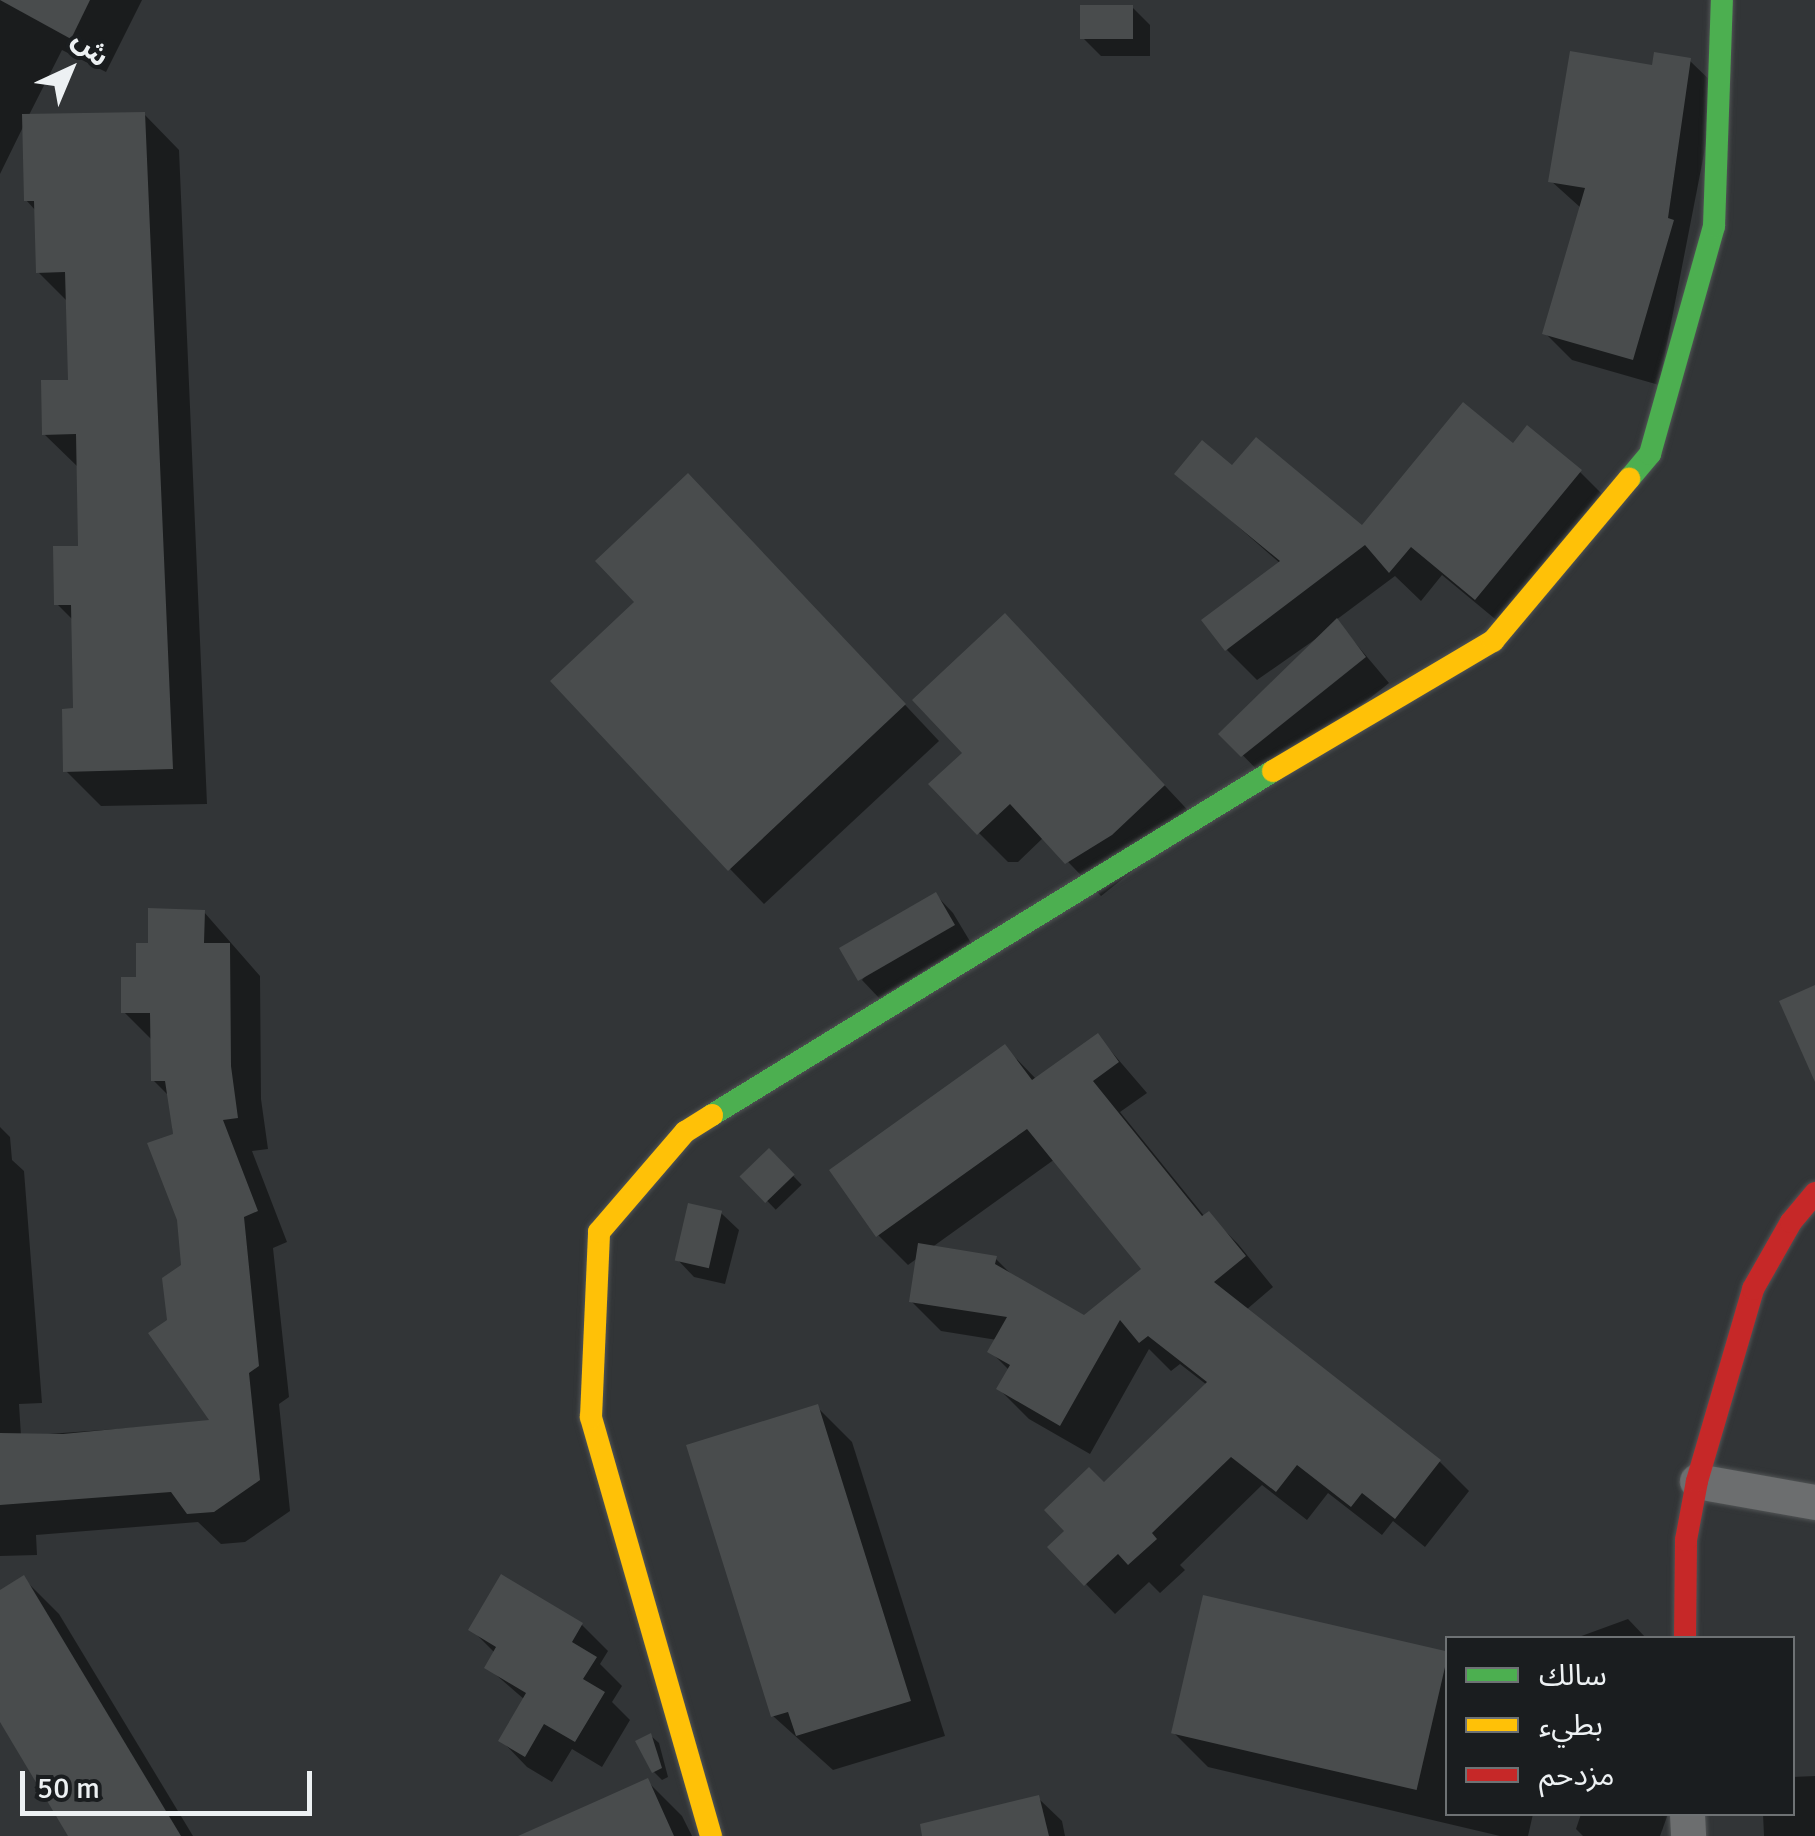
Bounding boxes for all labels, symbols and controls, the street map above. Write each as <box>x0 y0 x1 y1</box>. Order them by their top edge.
north arrow <box>20 20 120 120</box>
text: ش <box>65 23 116 74</box>
legend <box>1445 1636 1795 1816</box>
text: سالك <box>1539 1657 1607 1694</box>
text: بطيء <box>1539 1707 1603 1744</box>
scale bar <box>25 1751 318 1813</box>
text: مزدحم <box>1539 1757 1615 1794</box>
text: 50 m <box>37 1770 100 1807</box>

